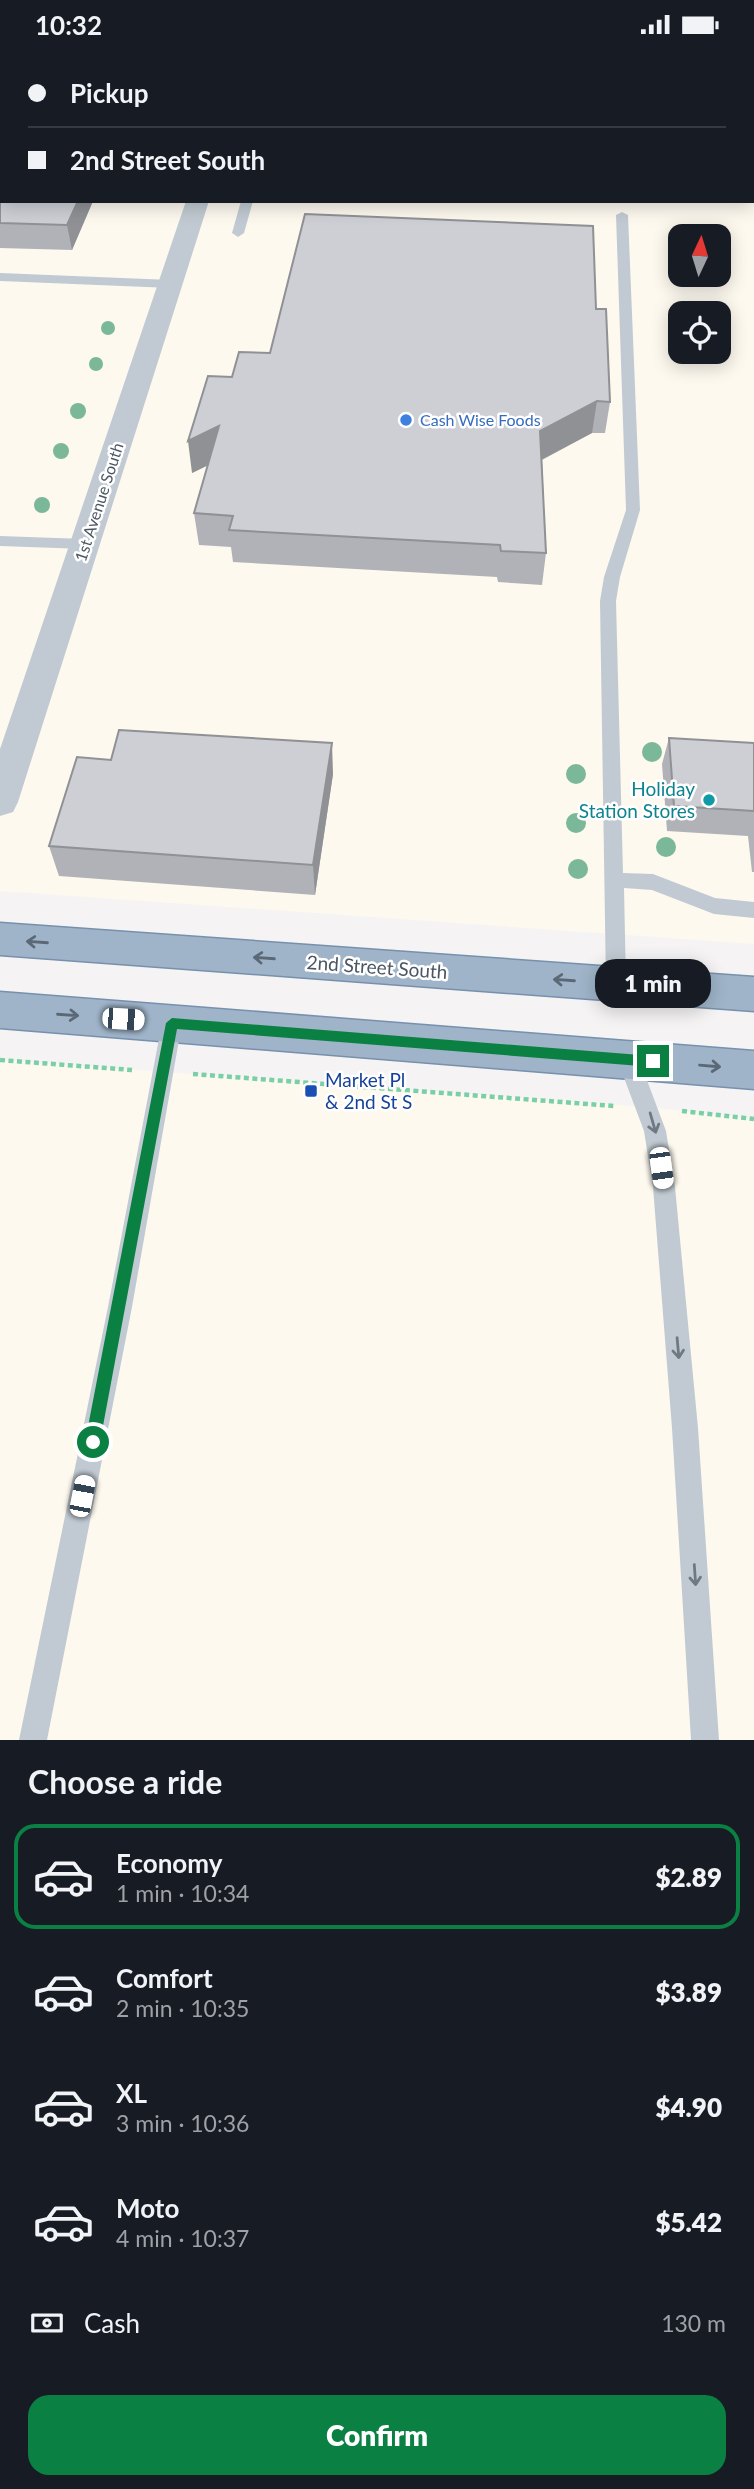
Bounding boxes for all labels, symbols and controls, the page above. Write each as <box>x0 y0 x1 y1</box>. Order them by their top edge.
text: 10:32 <box>35 9 102 41</box>
text: Pickup <box>70 77 149 109</box>
text: 2nd Street South <box>70 144 265 176</box>
north arrow <box>668 224 732 287</box>
map controls <box>668 224 731 364</box>
button: locate <box>668 301 731 364</box>
place label: Cash Wise Foods <box>420 410 541 429</box>
marker: Cash Wise Foods <box>398 412 414 428</box>
street label: 1st Avenue South <box>70 440 127 564</box>
place label: Holiday Station Stores <box>579 777 695 822</box>
marker: Holiday Station Stores <box>701 792 717 808</box>
one-way arrow <box>26 935 48 948</box>
street label: 2nd Street South <box>306 950 448 983</box>
one-way arrow <box>252 952 275 965</box>
callout: 1 min <box>595 960 711 1009</box>
text: 1 min <box>624 969 682 997</box>
one-way arrow <box>553 973 576 986</box>
car <box>102 1007 145 1031</box>
one-way arrow <box>56 1009 79 1022</box>
route end <box>637 1045 669 1077</box>
one-way arrow <box>698 1060 721 1073</box>
place label: Market Pl & 2nd St S <box>325 1068 412 1113</box>
marker: Market Pl & 2nd St S <box>303 1083 319 1099</box>
one-way arrow <box>647 1111 660 1133</box>
car <box>648 1146 675 1190</box>
one-way arrow <box>672 1337 685 1359</box>
route start <box>77 1426 109 1458</box>
car <box>68 1473 97 1519</box>
one-way arrow <box>688 1563 701 1586</box>
text: Choose a ride <box>28 1762 222 1801</box>
icon: car <box>32 1845 95 1908</box>
text: Economy <box>116 1847 222 1879</box>
text: $2.89 <box>655 1861 722 1893</box>
text: 1 min · 10:34 <box>116 1879 249 1907</box>
icon: car <box>32 1960 95 2023</box>
text: Comfort <box>116 1962 213 1994</box>
text: $3.89 <box>655 1976 722 2008</box>
text: 2 min · 10:35 <box>116 1994 249 2022</box>
icon: car <box>32 2075 95 2138</box>
text: XL <box>116 2077 147 2109</box>
text: $4.90 <box>655 2091 722 2123</box>
text: 3 min · 10:36 <box>116 2109 249 2137</box>
icon: car <box>32 2190 95 2253</box>
text: Moto <box>116 2192 179 2224</box>
text: $5.42 <box>655 2206 722 2238</box>
text: 4 min · 10:37 <box>116 2224 249 2252</box>
icon: cash <box>28 2304 66 2342</box>
text: Cash <box>84 2307 140 2339</box>
text: 130 m <box>661 2309 726 2337</box>
button: Confirm <box>28 2395 726 2475</box>

